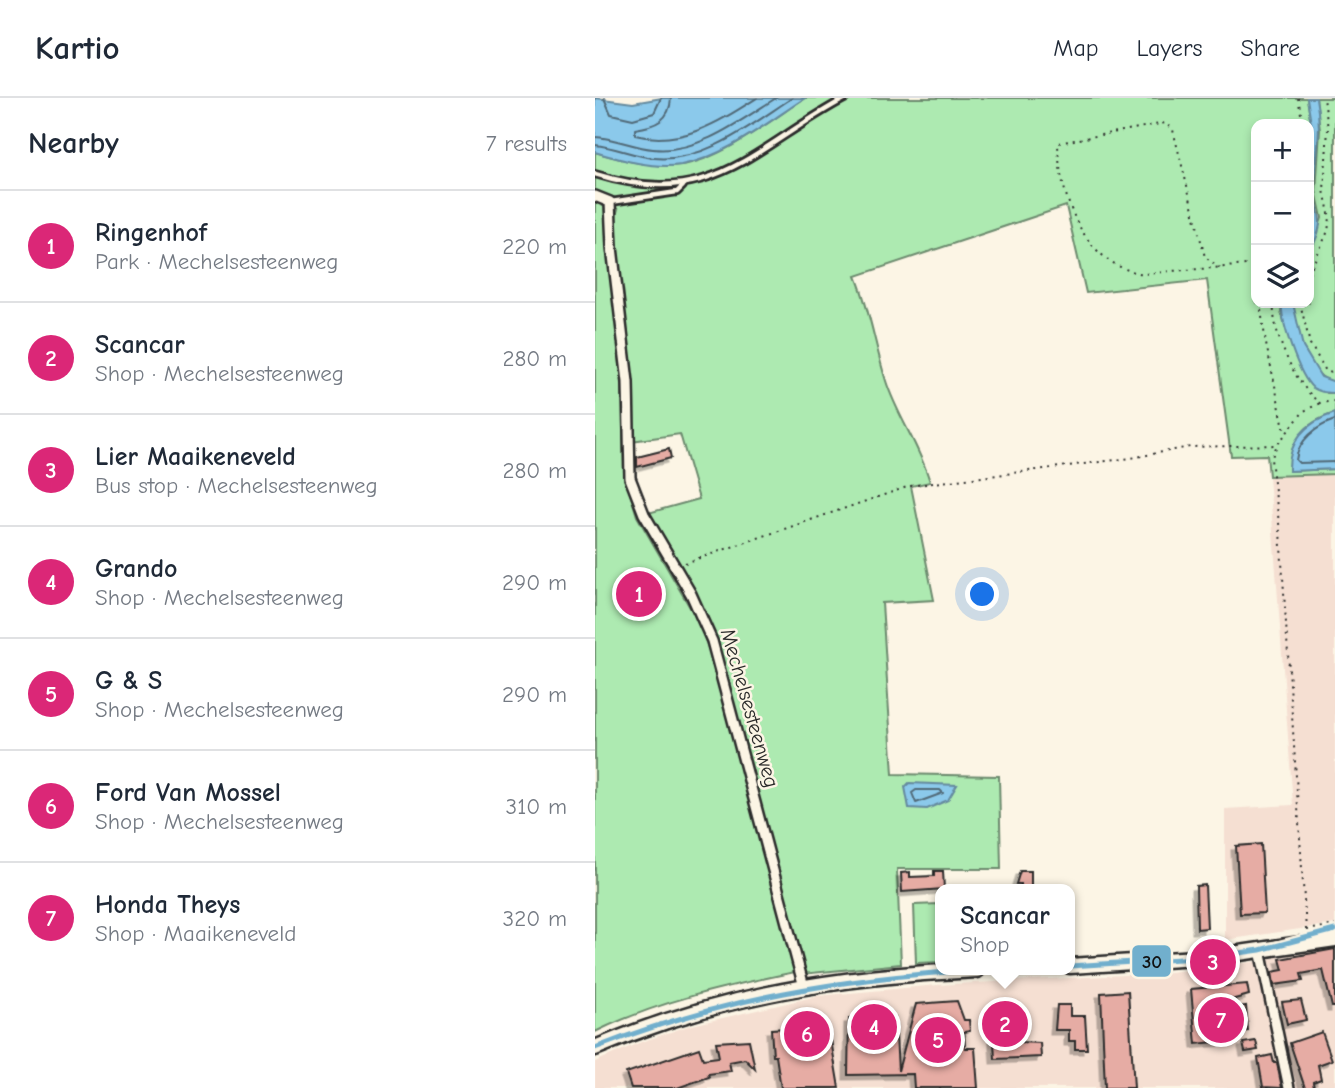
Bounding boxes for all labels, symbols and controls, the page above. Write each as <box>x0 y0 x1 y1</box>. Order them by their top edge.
text: Kartio <box>35 29 120 67</box>
text: Map <box>1053 34 1099 62</box>
text: Layers <box>1137 34 1202 62</box>
text: Share <box>1240 34 1300 62</box>
map controls <box>1251 119 1314 308</box>
button: + <box>1251 119 1314 182</box>
text: Nearby <box>28 126 119 161</box>
text: 7 results <box>486 130 567 157</box>
button: − <box>1251 182 1314 245</box>
text: Ringenhof <box>95 218 207 248</box>
text: 1 <box>46 233 56 260</box>
text: 220 m <box>502 233 567 260</box>
button: layers <box>1251 245 1314 308</box>
text: Park · Mechelsesteenweg <box>95 248 339 275</box>
text: Scancar <box>95 330 185 360</box>
text: 2 <box>45 345 57 372</box>
text: 280 m <box>502 345 567 372</box>
text: Shop · Mechelsesteenweg <box>95 360 344 387</box>
text: Lier Maaikeneveld <box>95 442 296 472</box>
text: 3 <box>45 457 57 484</box>
text: 280 m <box>502 457 567 484</box>
text: Bus stop · Mechelsesteenweg <box>95 472 378 499</box>
text: Grando <box>95 554 177 584</box>
pin: 1 <box>616 568 662 620</box>
text: 4 <box>46 569 56 596</box>
text: 290 m <box>502 569 567 596</box>
your location <box>965 577 999 611</box>
text: Shop · Mechelsesteenweg <box>95 584 344 611</box>
street label: Mechelsesteenweg <box>716 626 784 790</box>
text: G & S <box>95 666 162 696</box>
text: 5 <box>45 681 57 708</box>
text: 290 m <box>502 681 567 708</box>
text: Shop · Mechelsesteenweg <box>95 696 344 723</box>
text: Ford Van Mossel <box>95 778 281 808</box>
text: 6 <box>45 793 57 820</box>
text: 310 m <box>506 793 567 820</box>
text: Shop · Mechelsesteenweg <box>95 808 344 835</box>
popup <box>935 884 1075 975</box>
text: Honda Theys <box>95 890 240 920</box>
text: Scancar <box>960 901 1050 931</box>
text: 7 <box>46 905 56 932</box>
text: 320 m <box>503 905 567 932</box>
text: Shop · Maaikeneveld <box>95 920 296 947</box>
text: Shop <box>960 931 1010 958</box>
pin: 3 <box>1190 936 1236 988</box>
line badge: 30 <box>1131 944 1172 978</box>
text: 30 <box>1142 951 1162 973</box>
pin: 7 <box>1198 994 1244 1046</box>
pin: 2 <box>982 998 1028 1050</box>
pin: 4 <box>851 1001 897 1053</box>
pin: 6 <box>784 1008 830 1060</box>
pin: 5 <box>915 1014 961 1066</box>

